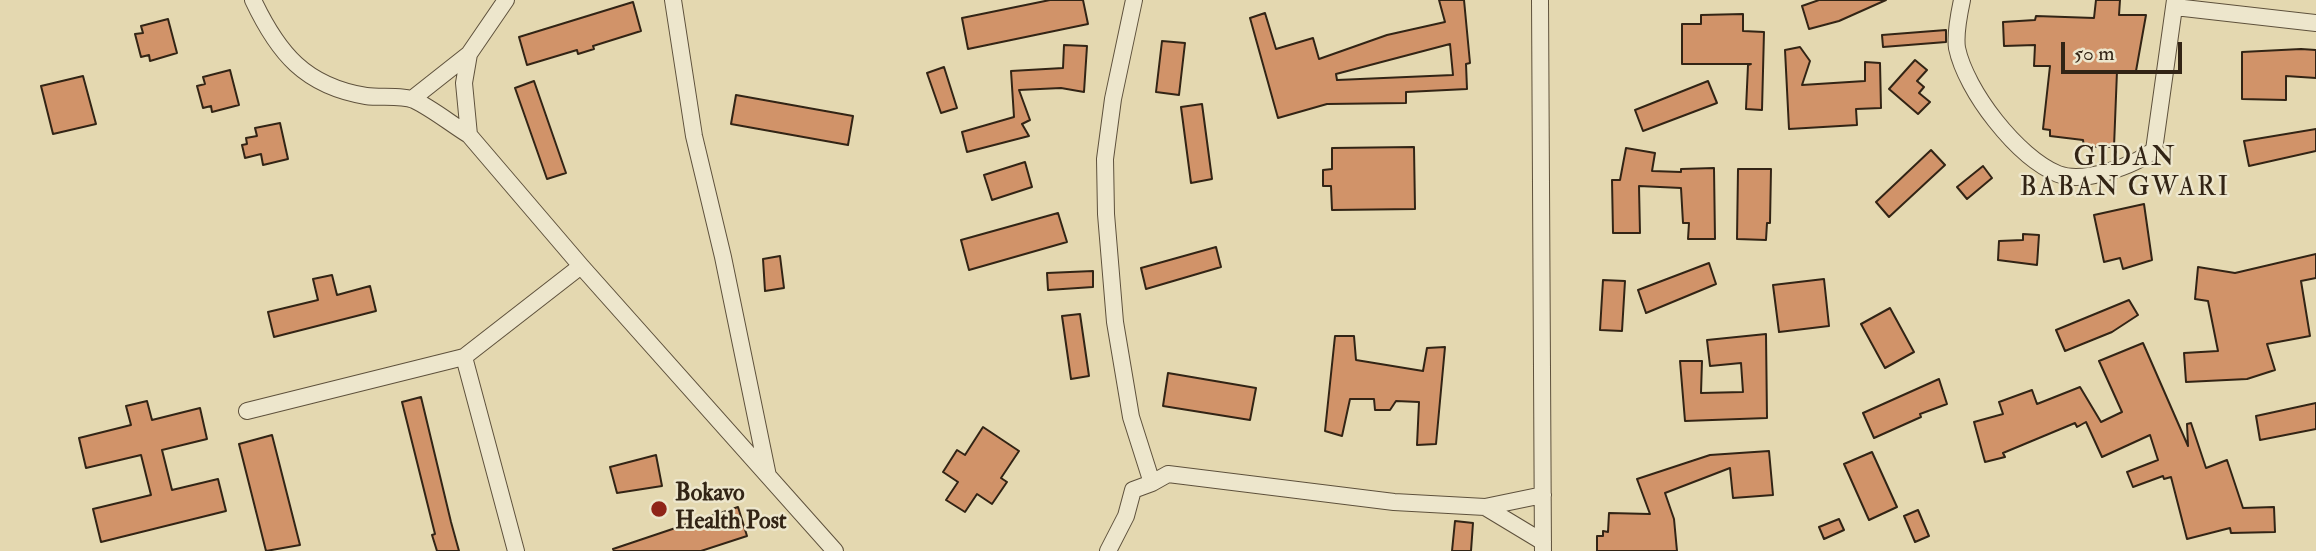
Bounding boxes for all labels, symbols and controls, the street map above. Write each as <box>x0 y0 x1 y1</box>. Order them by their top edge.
scale bar <box>2064 28 2185 72</box>
text: 50 m <box>2074 40 2115 67</box>
district label: GIDAN BABAN GWARI <box>2021 143 2229 204</box>
place label: Bokavo Health Post <box>675 481 787 537</box>
marker: Bokavo Health Post <box>649 499 669 519</box>

